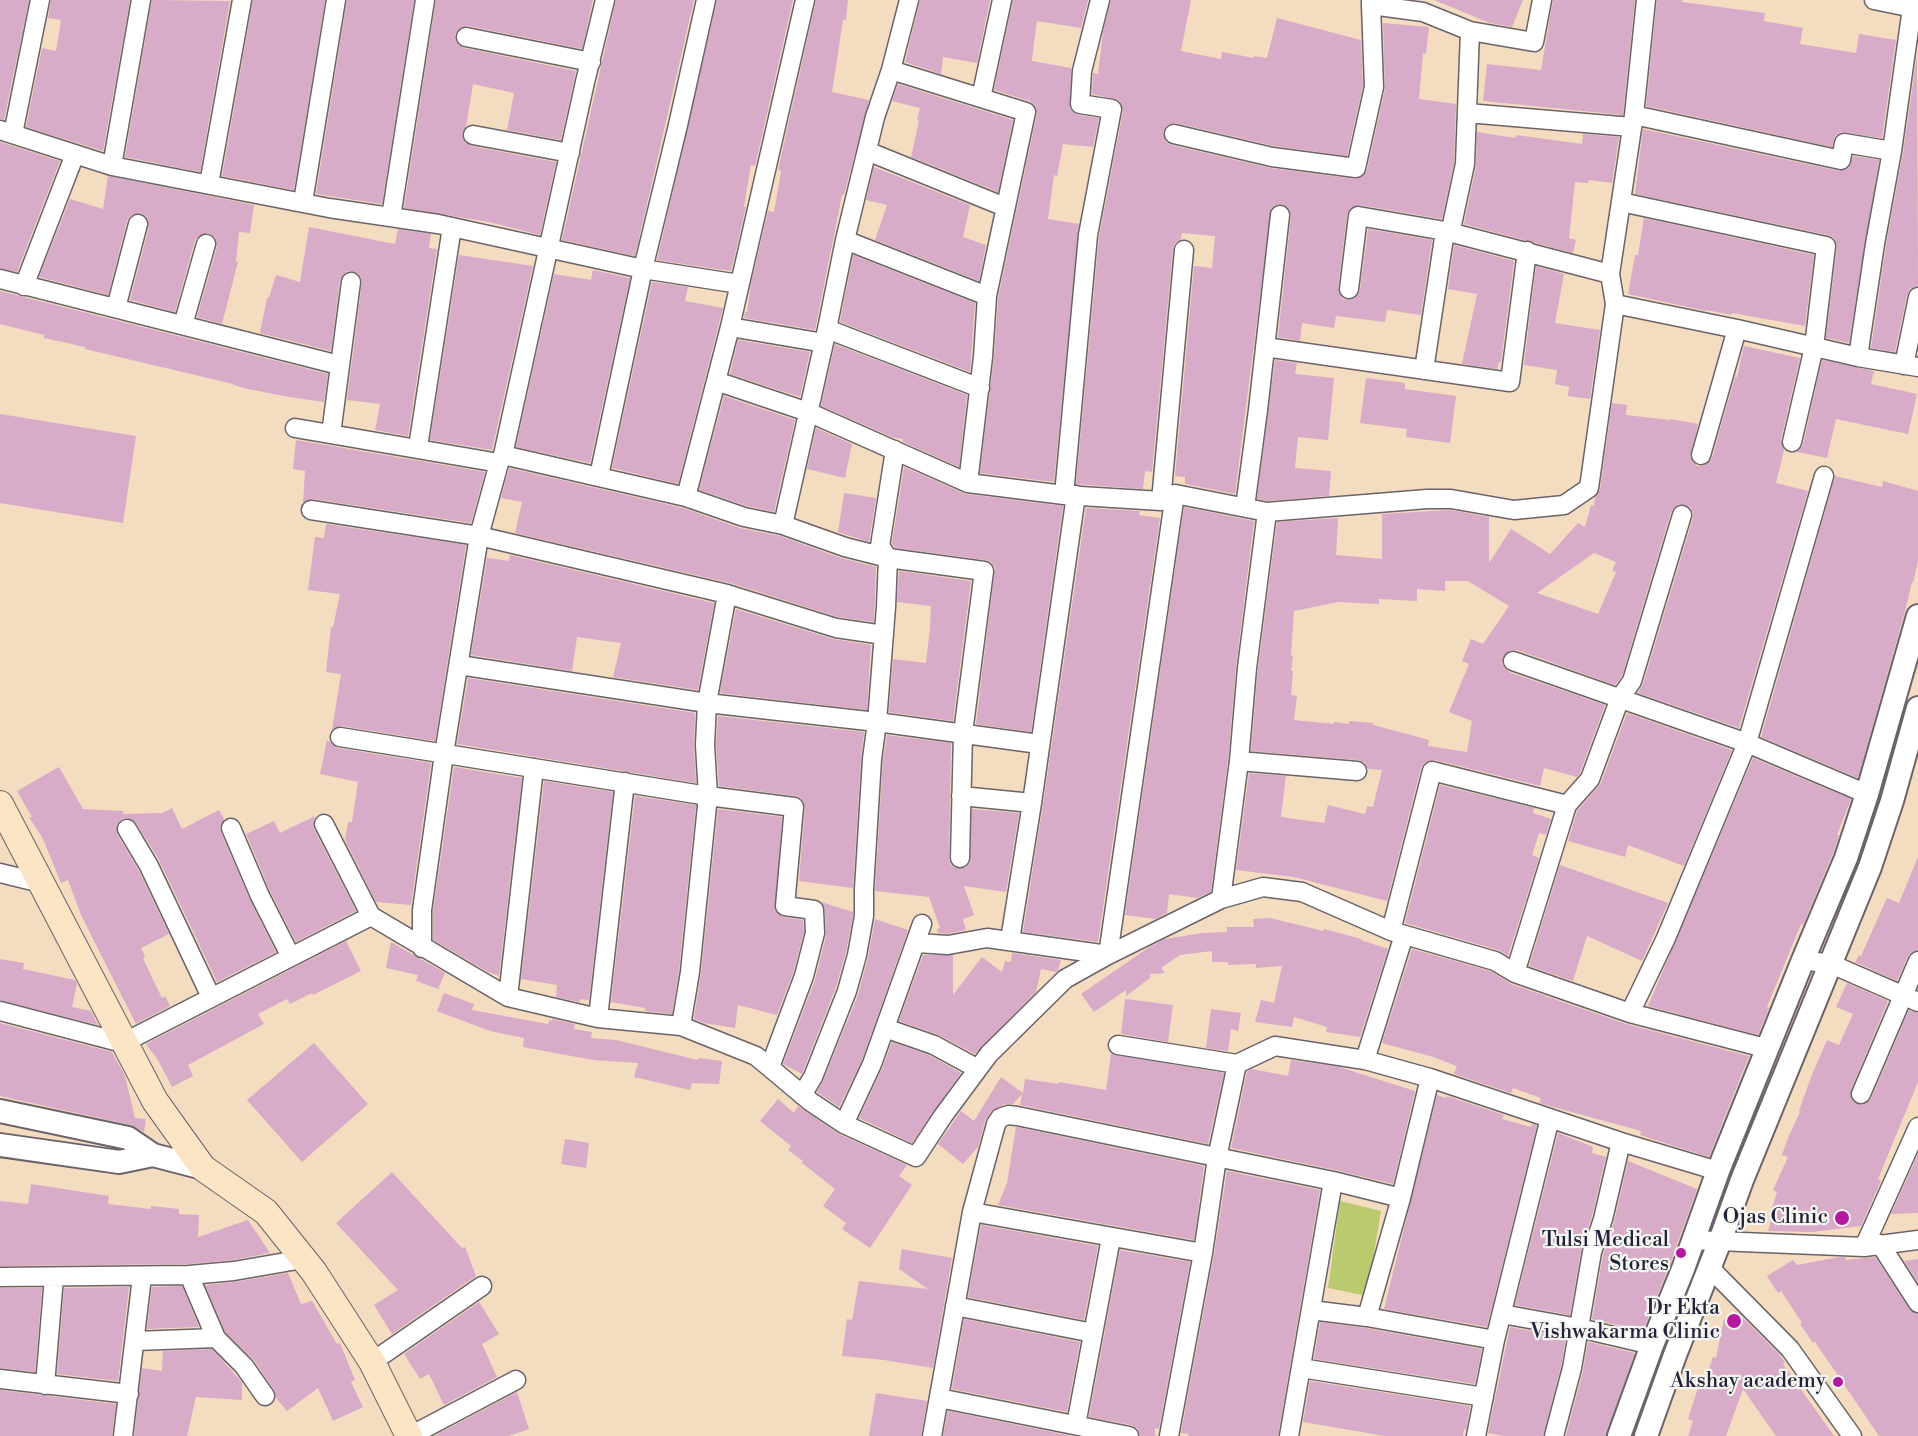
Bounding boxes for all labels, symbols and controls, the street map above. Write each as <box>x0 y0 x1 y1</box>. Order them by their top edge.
place label: Ojas Clinic <box>1723 1205 1828 1231</box>
marker: Ojas Clinic <box>1833 1209 1851 1227</box>
place label: Tulsi Medical Stores <box>1542 1228 1669 1278</box>
marker: Tulsi Medical Stores <box>1674 1246 1688 1260</box>
place label: Dr Ekta Vishwakarma Clinic <box>1530 1296 1720 1346</box>
marker: Dr Ekta Vishwakarma Clinic <box>1725 1312 1743 1330</box>
place label: Akshay academy <box>1670 1369 1826 1395</box>
marker: Akshay academy <box>1831 1375 1845 1389</box>

